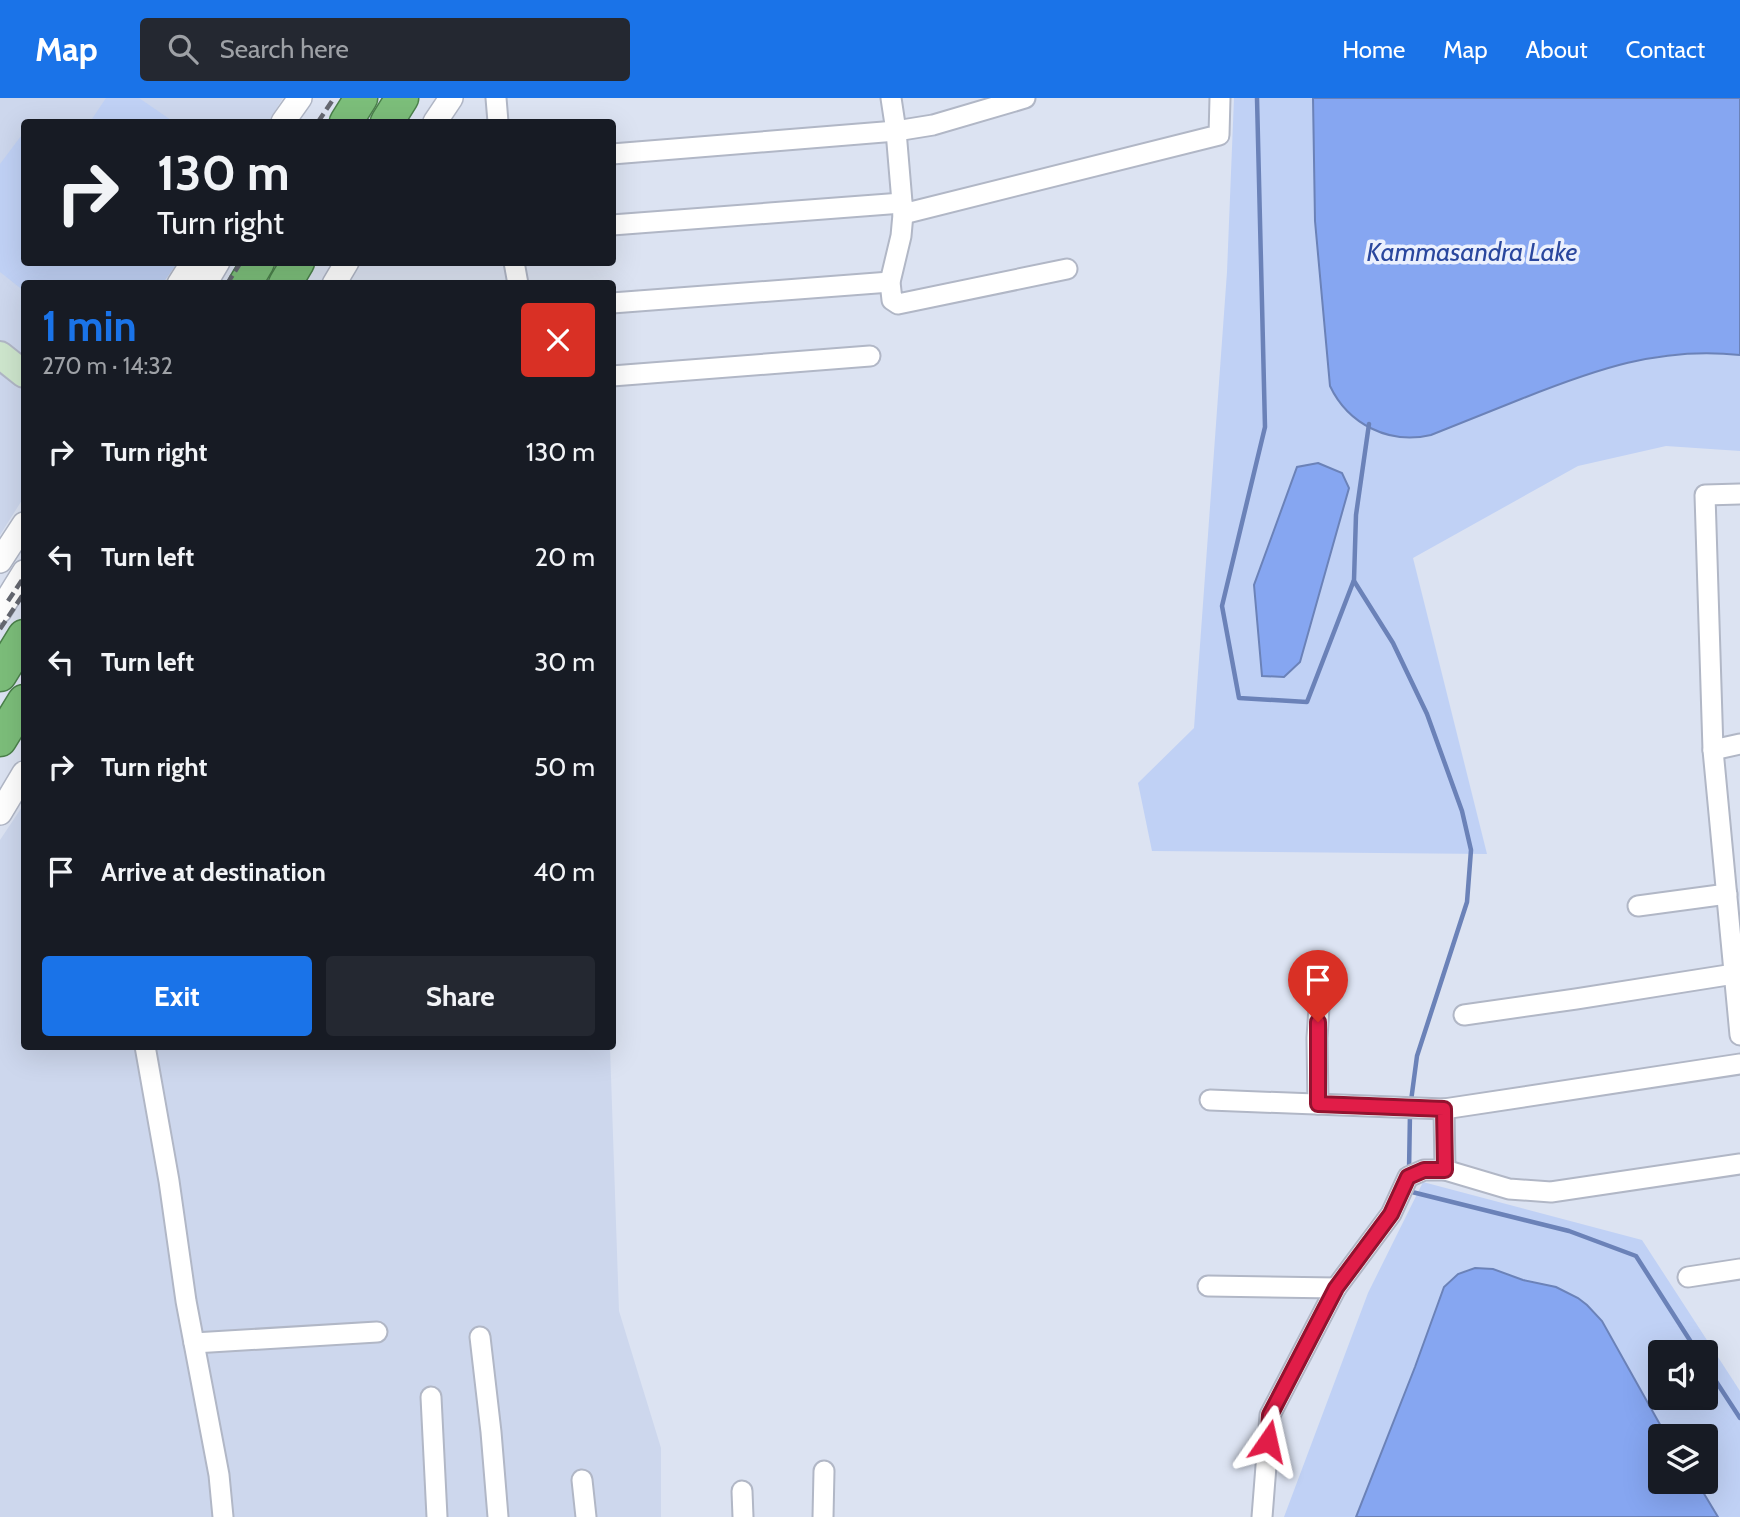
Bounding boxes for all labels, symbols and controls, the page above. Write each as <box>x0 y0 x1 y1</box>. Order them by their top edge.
search box <box>140 18 630 81</box>
text: Map <box>35 29 98 69</box>
icon: search <box>164 30 202 68</box>
text: Search here <box>220 33 349 65</box>
text: Home <box>1342 35 1405 64</box>
text: Map <box>1443 35 1488 64</box>
text: About <box>1526 35 1588 64</box>
text: Contact <box>1626 35 1705 64</box>
text: 130 m <box>157 143 290 202</box>
icon: right <box>42 147 133 238</box>
text: Turn right <box>157 203 284 242</box>
water label: Kammasandra Lake <box>1367 236 1577 268</box>
text: 1 min <box>42 300 137 352</box>
button: close <box>521 303 595 377</box>
text: 270 m · 14:32 <box>42 352 173 380</box>
icon: right <box>42 433 80 471</box>
text: Turn right <box>101 436 207 468</box>
text: 130 m <box>526 436 595 468</box>
icon: left <box>42 538 80 576</box>
text: Turn left <box>101 541 194 573</box>
text: 20 m <box>535 541 595 573</box>
icon: left <box>42 643 80 681</box>
text: Turn left <box>101 646 194 678</box>
text: 30 m <box>534 646 595 678</box>
icon: right <box>42 748 80 786</box>
text: Turn right <box>101 751 207 783</box>
text: 50 m <box>534 751 595 783</box>
icon: arrive <box>42 853 80 891</box>
text: Arrive at destination <box>101 856 326 888</box>
text: 40 m <box>533 856 595 888</box>
pin <box>1288 950 1348 1022</box>
button: Exit <box>42 956 312 1036</box>
button: Share <box>326 956 595 1036</box>
icon: arrive <box>1299 961 1337 999</box>
map controls <box>1648 1340 1718 1494</box>
button: sound <box>1648 1340 1718 1410</box>
position arrow <box>1231 1404 1305 1478</box>
button: layers <box>1648 1424 1718 1494</box>

